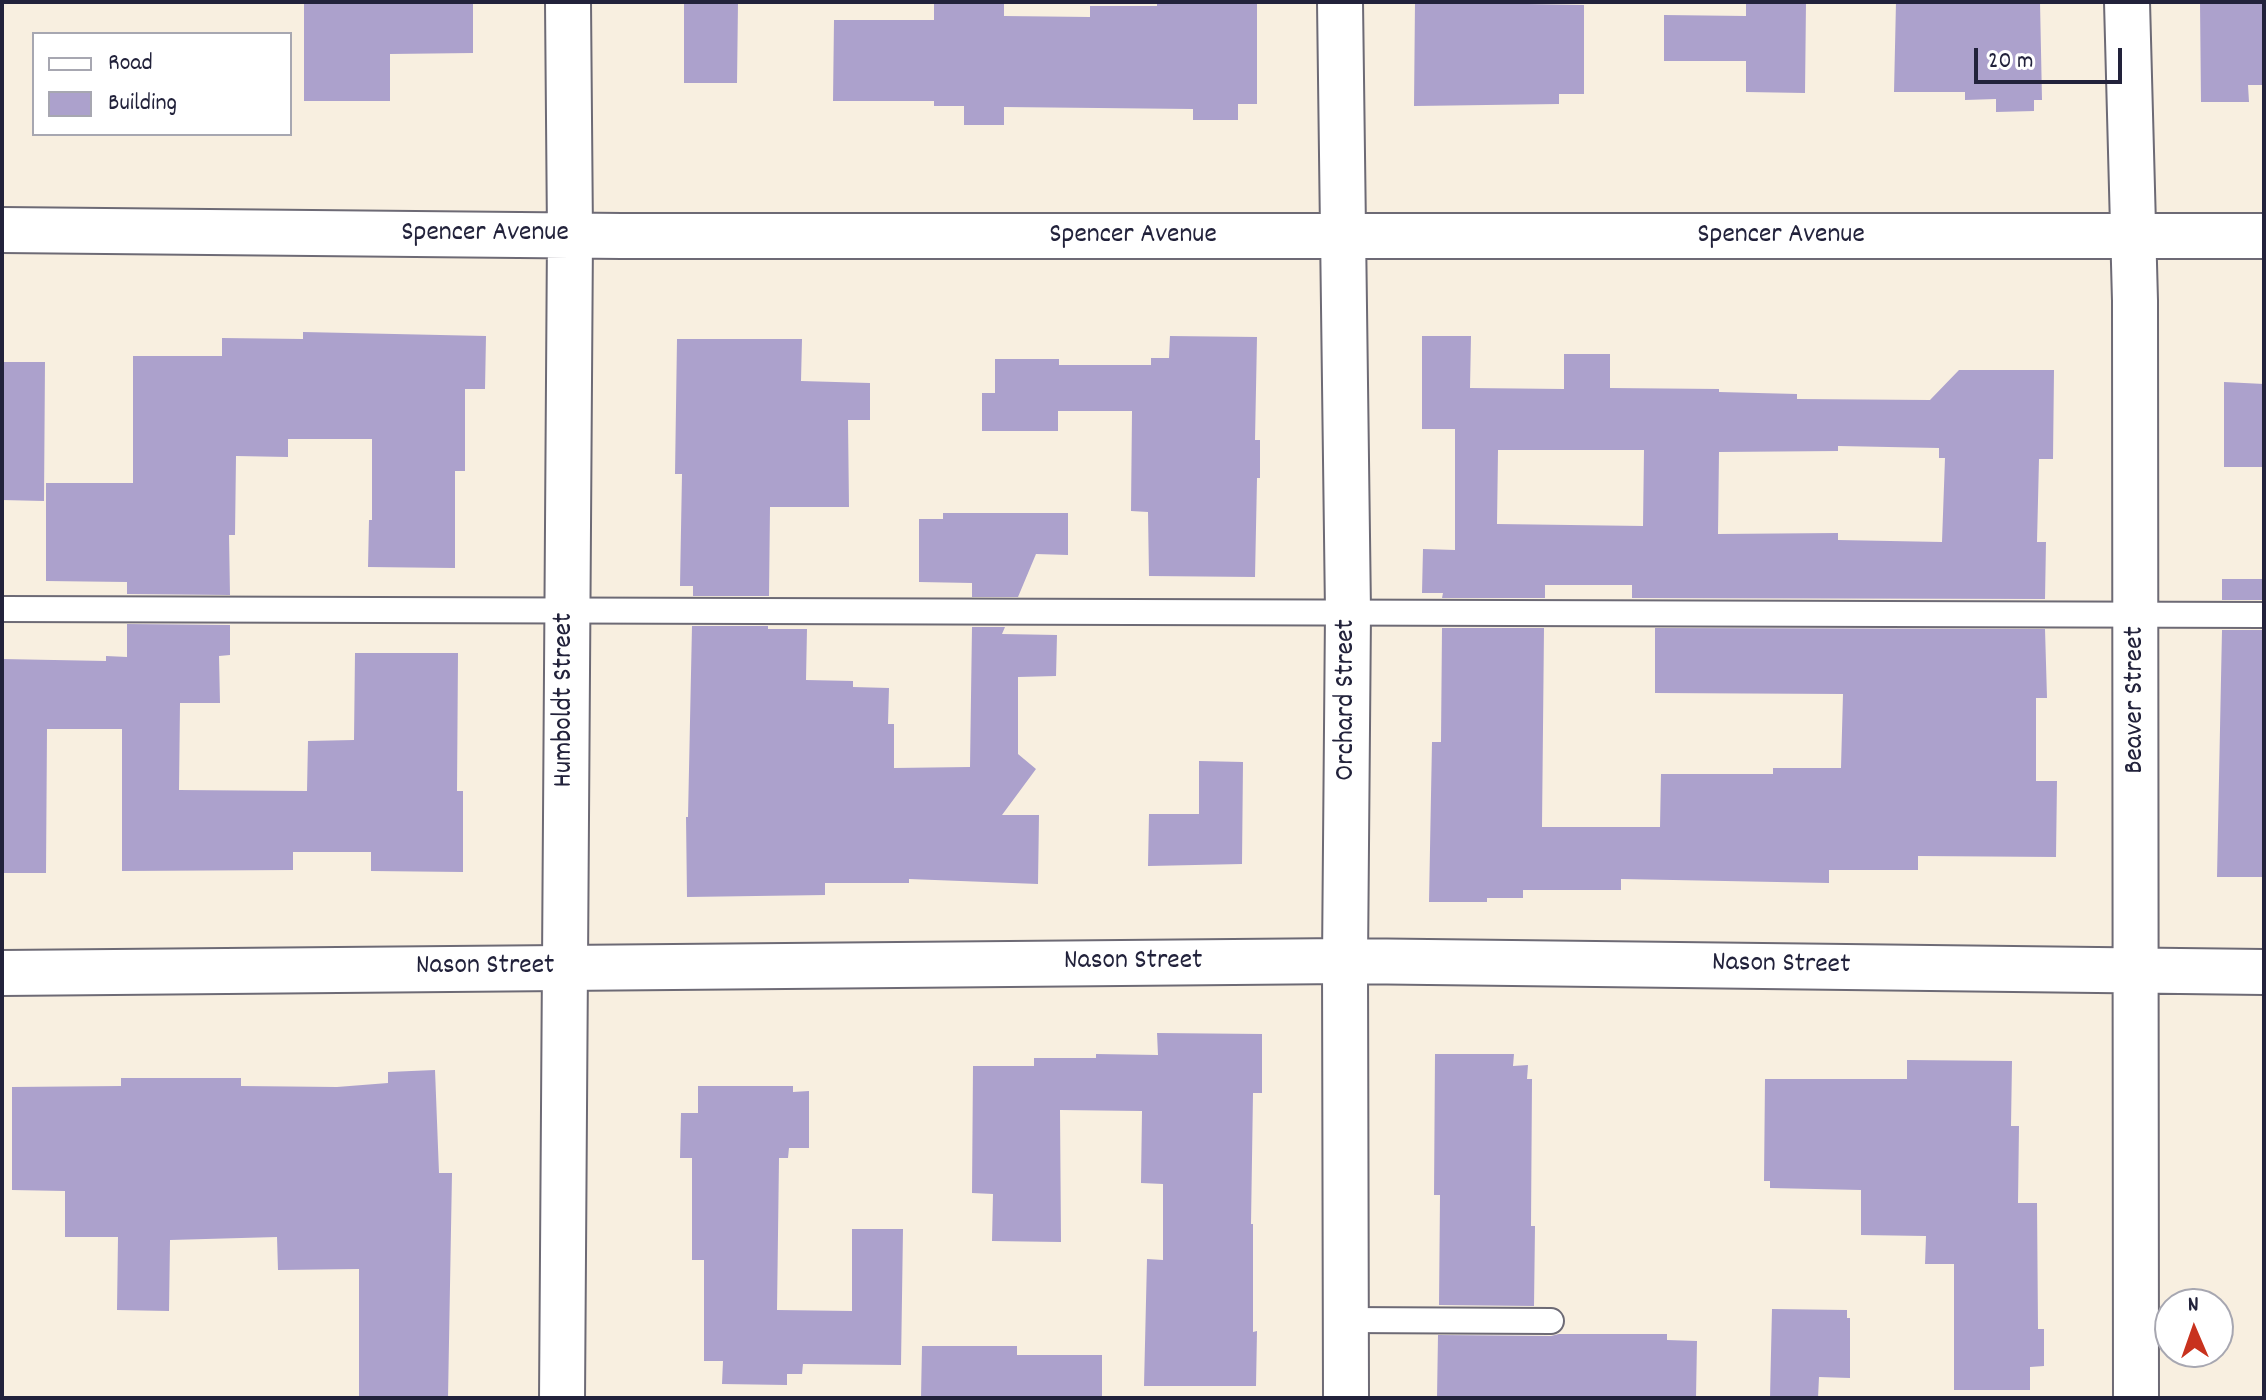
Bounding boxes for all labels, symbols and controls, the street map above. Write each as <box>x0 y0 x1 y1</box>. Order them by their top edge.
legend <box>32 32 292 136</box>
scale bar <box>1978 32 2126 82</box>
text: 20 m <box>1988 45 2034 79</box>
text: Road <box>108 47 153 81</box>
text: Building <box>108 87 177 121</box>
street label: Spencer Avenue <box>401 218 569 252</box>
street label: Spencer Avenue <box>1049 220 1217 254</box>
street label: Spencer Avenue <box>1697 220 1865 254</box>
street label: Humboldt Street <box>549 613 583 787</box>
street label: Orchard Street <box>1331 619 1365 781</box>
street label: Beaver Street <box>2120 626 2154 774</box>
street label: Nason Street <box>1064 946 1202 980</box>
street label: Nason Street <box>1711 948 1851 984</box>
street label: Nason Street <box>416 951 554 985</box>
north arrow <box>2154 1288 2234 1368</box>
text: N <box>2187 1290 2199 1321</box>

